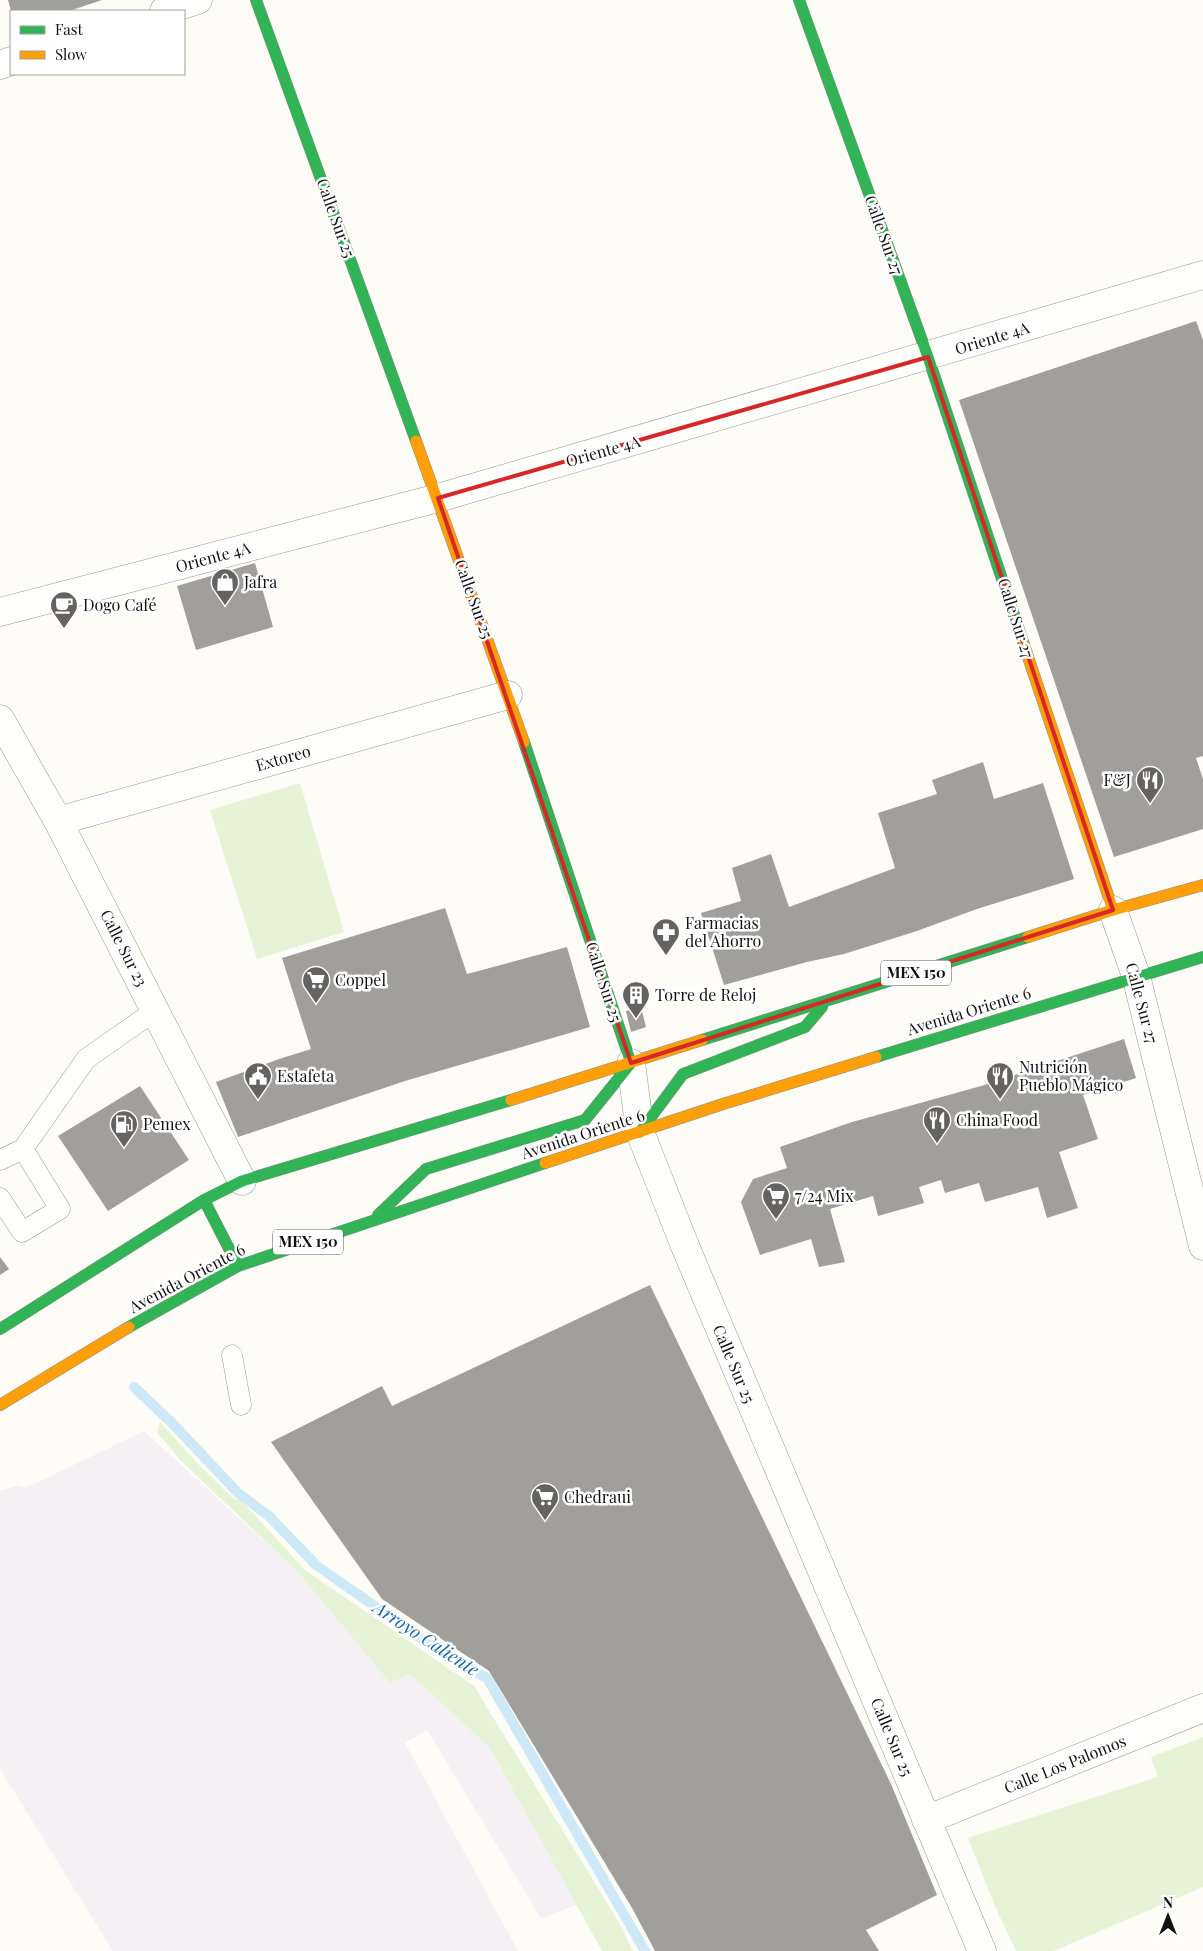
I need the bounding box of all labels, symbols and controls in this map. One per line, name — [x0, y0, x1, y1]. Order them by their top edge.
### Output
legend — [10, 10, 185, 75]
text: Fast — [55, 19, 84, 39]
text: Slow — [55, 44, 87, 64]
street label: Calle Sur 25 — [312, 175, 361, 260]
street label: Calle Sur 27 — [860, 192, 909, 278]
street label: Oriente 4A — [952, 316, 1032, 359]
street label: Oriente 4A — [563, 430, 643, 471]
street label: Oriente 4A — [173, 536, 254, 577]
street label: Calle Sur 25 — [450, 556, 499, 641]
shop icon: Jafra — [210, 567, 240, 606]
place label: Jafra — [243, 571, 277, 592]
street label: Calle Sur 27 — [994, 575, 1039, 661]
cafe icon: Dogo Café — [49, 590, 79, 629]
place label: Dogo Café — [83, 594, 157, 615]
street label: Extoreo — [253, 740, 313, 775]
restaurant icon: F&J — [1135, 765, 1165, 804]
place label: F&J — [1103, 769, 1131, 790]
street label: Calle Sur 23 — [96, 906, 153, 990]
place label: Farmacias del Ahorro — [685, 912, 762, 951]
pharmacy icon: Farmacias del Ahorro — [651, 917, 681, 956]
street label: Calle Sur 25 — [582, 939, 627, 1025]
road number: MEX 150 — [881, 960, 951, 986]
street label: Calle Sur 27 — [1122, 960, 1163, 1046]
supermarket icon: Coppel — [301, 965, 331, 1004]
place label: Coppel — [335, 969, 386, 990]
building icon: Torre de Reloj — [621, 980, 651, 1019]
street label: Avenida Oriente 6 — [903, 982, 1033, 1040]
place label: Torre de Reloj — [655, 984, 756, 1005]
place label: Nutrición Pueblo Mágico — [1019, 1056, 1124, 1095]
public building icon: Estafeta — [243, 1061, 273, 1100]
restaurant icon: Nutrición Pueblo Mágico — [985, 1061, 1015, 1100]
place label: Estafeta — [277, 1065, 334, 1086]
street label: Avenida Oriente 6 — [518, 1104, 647, 1164]
restaurant icon: China Food — [922, 1105, 952, 1144]
fuel station icon: Pemex — [109, 1109, 139, 1148]
place label: China Food — [956, 1109, 1038, 1130]
place label: Pemex — [143, 1113, 191, 1134]
supermarket icon: 7/24 Mix — [761, 1181, 791, 1220]
place label: 7/24 Mix — [795, 1185, 854, 1206]
road number: MEX 150 — [273, 1230, 343, 1254]
street label: Avenida Oriente 6 — [124, 1238, 248, 1317]
street label: Calle Sur 25 — [709, 1321, 760, 1406]
supermarket icon: Chedraui — [530, 1482, 560, 1521]
place label: Chedraui — [564, 1486, 631, 1507]
water label: Arroyo Caliente — [368, 1594, 484, 1681]
street label: Calle Sur 25 — [867, 1694, 918, 1779]
street label: Calle Los Palomos — [1001, 1729, 1129, 1798]
north arrow — [1143, 1891, 1193, 1941]
text: N — [1163, 1893, 1173, 1912]

